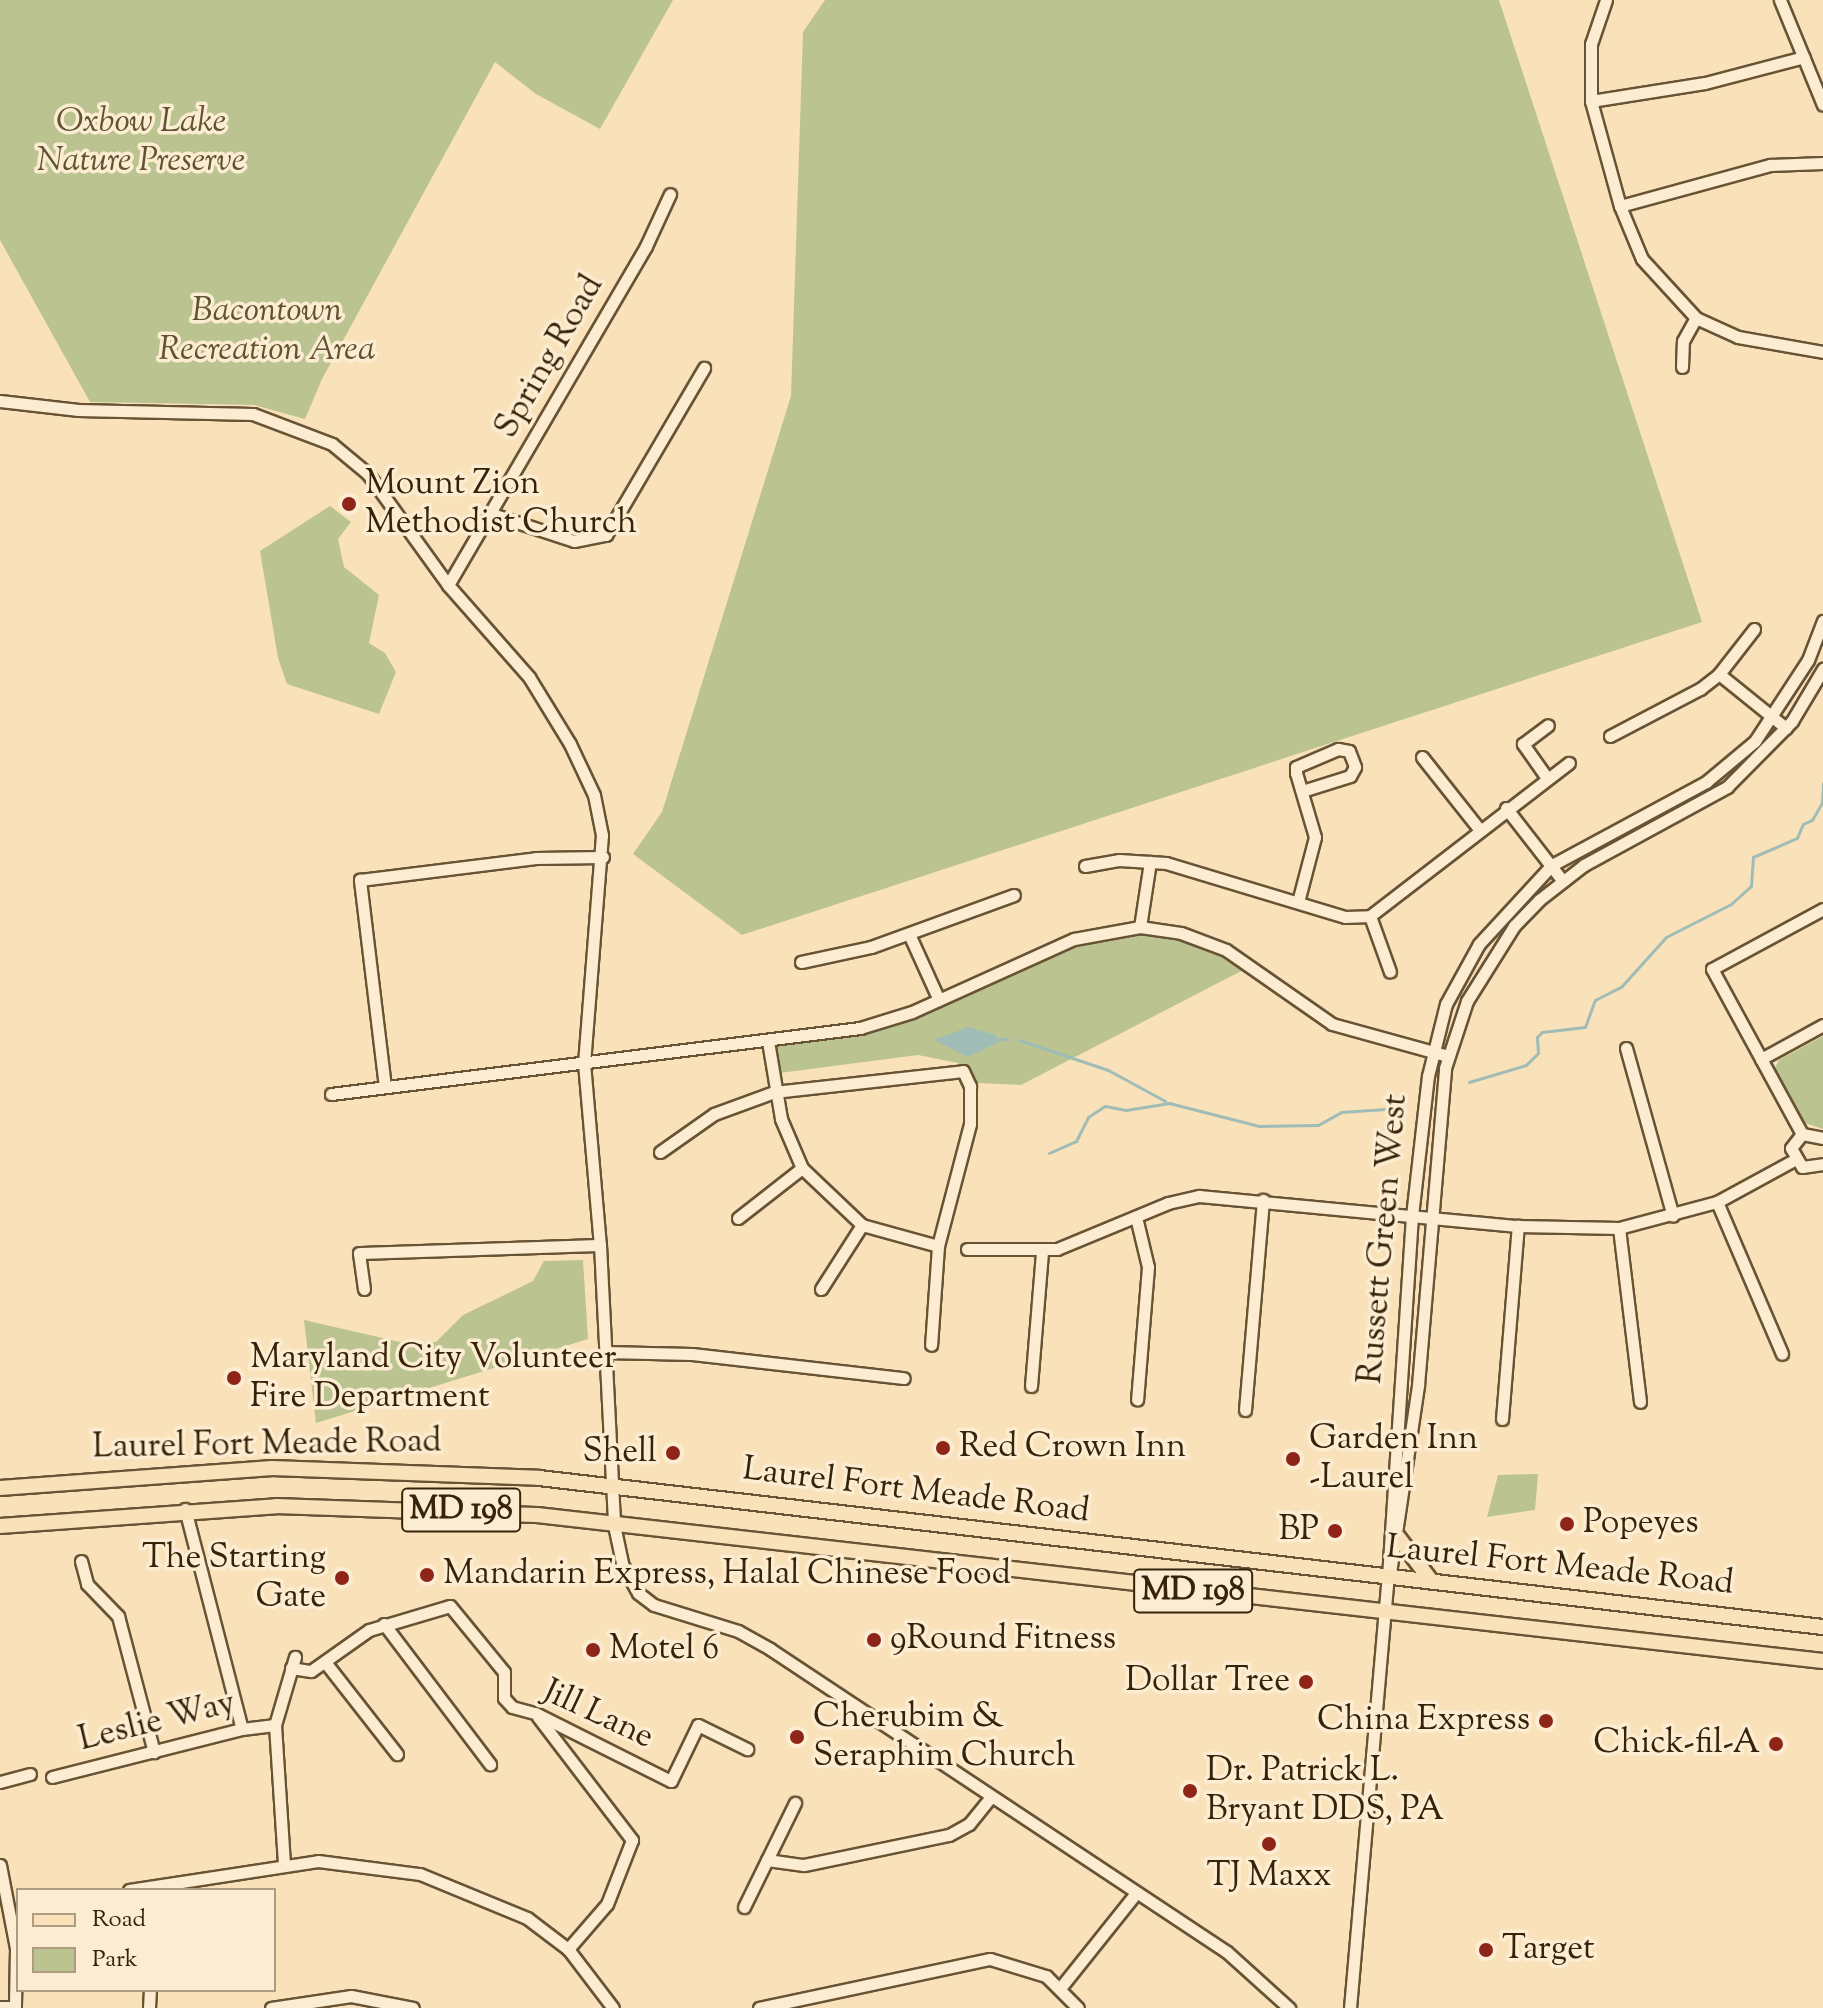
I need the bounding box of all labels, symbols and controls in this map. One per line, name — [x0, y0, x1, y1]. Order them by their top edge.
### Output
park label: Oxbow Lake Nature Preserve — [37, 102, 245, 182]
street label: Spring Road — [487, 268, 613, 446]
park label: Bacontown Recreation Area — [159, 291, 375, 370]
place label: Mount Zion Methodist Church — [365, 464, 637, 544]
marker: Mount Zion Methodist Church — [340, 495, 358, 513]
street label: Russett Green West — [1351, 1092, 1417, 1386]
place label: Maryland City Volunteer Fire Department — [250, 1338, 617, 1418]
marker: Maryland City Volunteer Fire Department — [225, 1369, 243, 1387]
place label: Garden Inn -Laurel — [1309, 1419, 1478, 1498]
street label: Laurel Fort Meade Road — [92, 1422, 442, 1468]
place label: Red Crown Inn — [959, 1428, 1186, 1468]
place label: Shell — [582, 1433, 657, 1473]
marker: Red Crown Inn — [934, 1439, 952, 1457]
marker: Shell — [664, 1444, 682, 1462]
street label: Laurel Fort Meade Road — [740, 1449, 1092, 1533]
marker: Garden Inn -Laurel — [1284, 1450, 1302, 1468]
road number: MD 198 — [401, 1482, 521, 1538]
place label: Popeyes — [1583, 1504, 1699, 1544]
place label: BP — [1278, 1511, 1319, 1551]
marker: Popeyes — [1558, 1515, 1576, 1533]
marker: BP — [1326, 1522, 1344, 1540]
street label: Laurel Fort Meade Road — [1384, 1527, 1736, 1605]
place label: The Starting Gate — [142, 1538, 326, 1618]
place label: Mandarin Express, Halal Chinese Food — [443, 1555, 1011, 1595]
road number: MD 198 — [1133, 1563, 1253, 1619]
marker: Mandarin Express, Halal Chinese Food — [418, 1566, 436, 1584]
marker: The Starting Gate — [333, 1569, 351, 1587]
place label: 9Round Fitness — [890, 1620, 1116, 1660]
place label: Motel 6 — [609, 1630, 719, 1670]
marker: 9Round Fitness — [865, 1631, 883, 1649]
marker: Motel 6 — [584, 1641, 602, 1659]
place label: Dollar Tree — [1125, 1662, 1290, 1702]
street label: Jill Lane — [536, 1672, 660, 1758]
marker: Dollar Tree — [1297, 1673, 1315, 1691]
street label: Leslie Way — [75, 1683, 239, 1761]
place label: Cherubim & Seraphim Church — [813, 1697, 1075, 1776]
place label: China Express — [1317, 1701, 1530, 1741]
marker: China Express — [1537, 1712, 1555, 1730]
place label: Chick-fil-A — [1593, 1724, 1760, 1764]
marker: Cherubim & Seraphim Church — [788, 1728, 806, 1746]
marker: Chick-fil-A — [1767, 1735, 1785, 1753]
place label: Dr. Patrick L. Bryant DDS, PA — [1206, 1751, 1444, 1830]
marker: Dr. Patrick L. Bryant DDS, PA — [1181, 1782, 1199, 1800]
marker: TJ Maxx — [1260, 1835, 1278, 1853]
place label: TJ Maxx — [1206, 1857, 1332, 1897]
legend — [16, 1888, 276, 1992]
text: Road — [92, 1903, 146, 1937]
place label: Target — [1502, 1930, 1595, 1970]
marker: Target — [1477, 1941, 1495, 1959]
text: Park — [92, 1943, 138, 1977]

